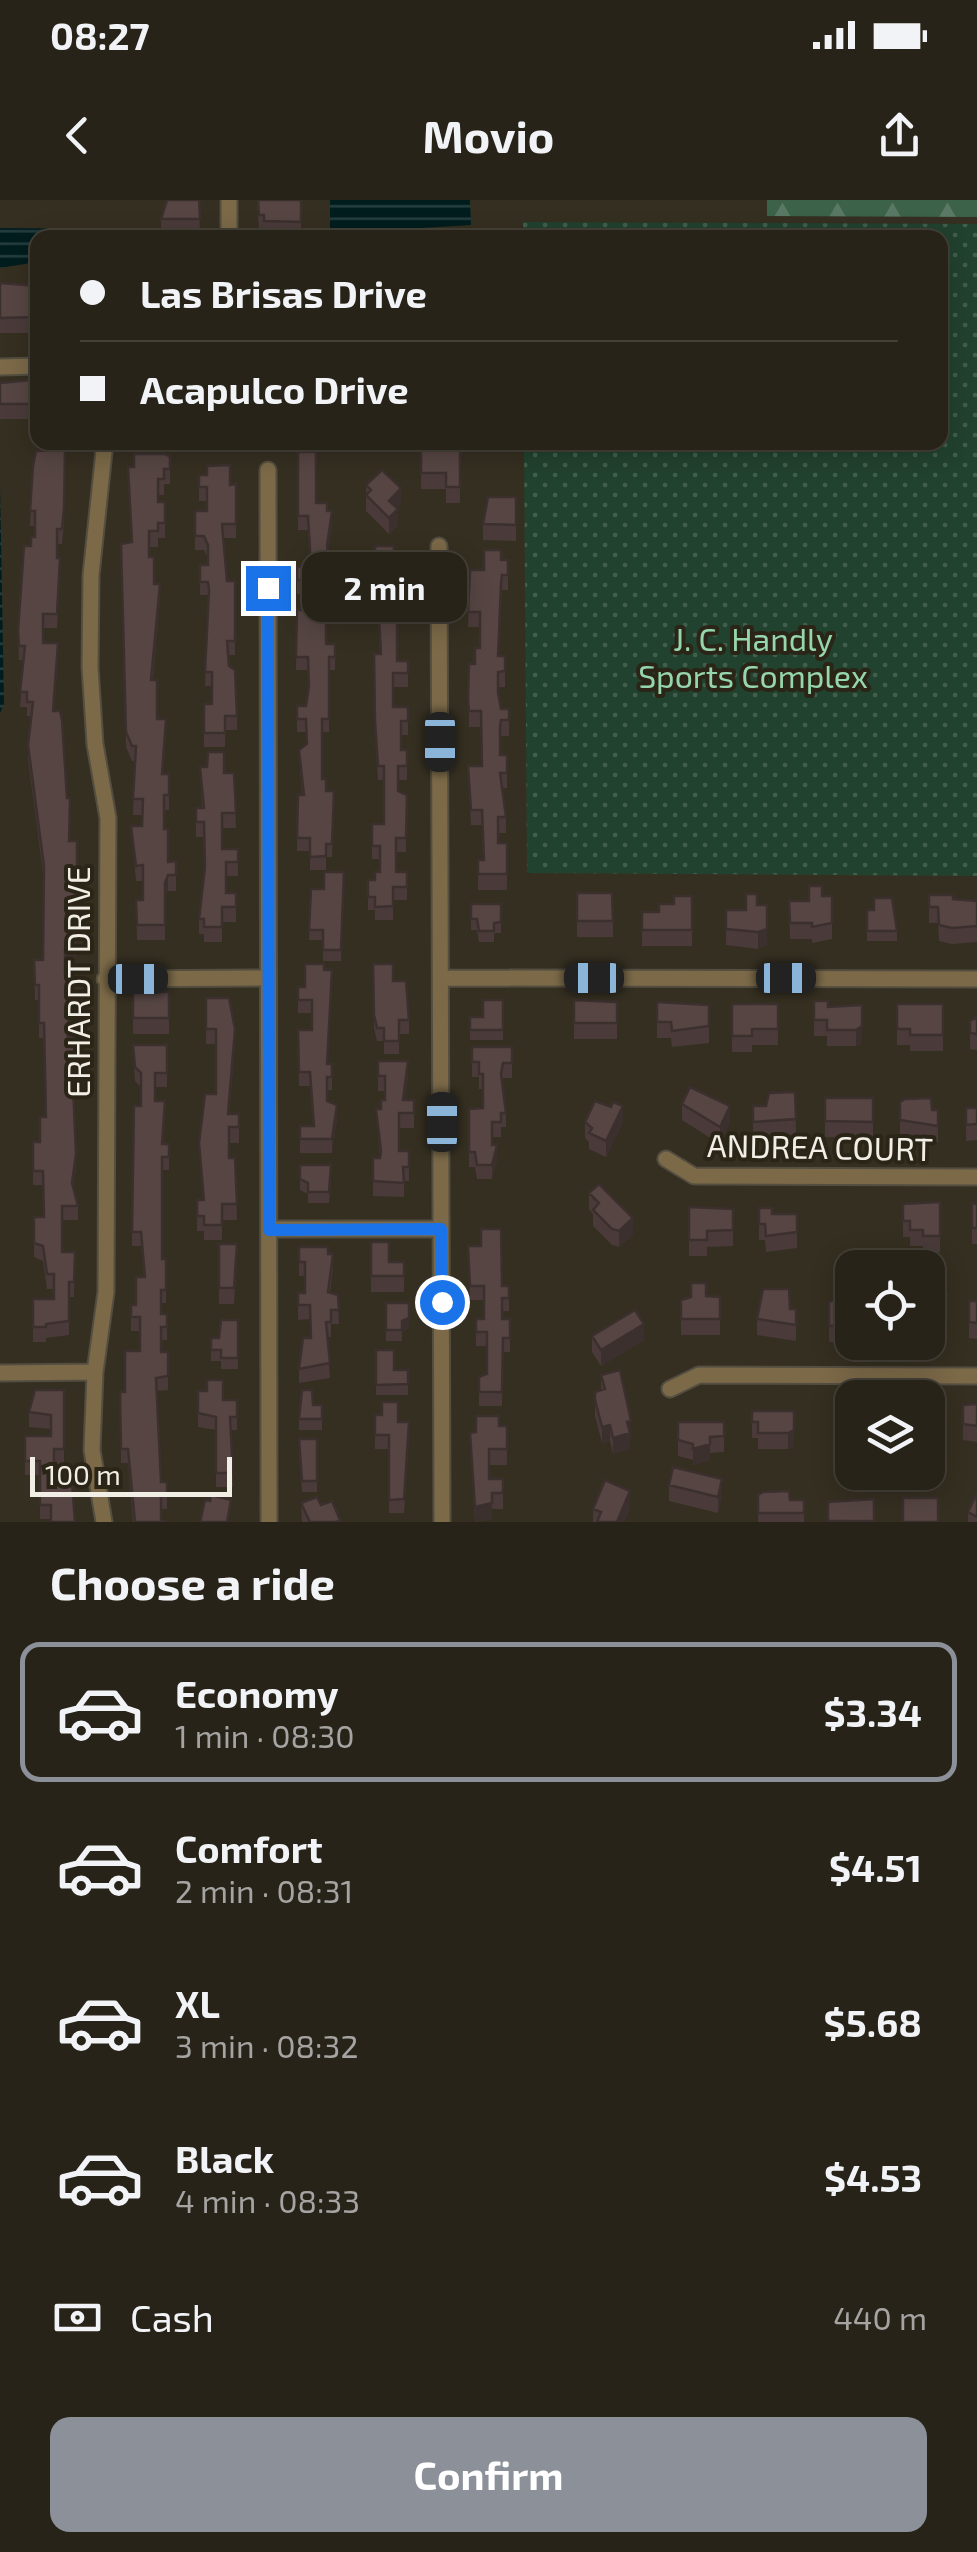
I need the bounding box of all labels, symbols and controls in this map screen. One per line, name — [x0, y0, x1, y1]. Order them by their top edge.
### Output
text: 08:27 — [50, 12, 150, 58]
icon: back — [50, 108, 105, 163]
text: Movio — [423, 108, 554, 162]
icon: share — [872, 108, 927, 163]
text: Las Brisas Drive — [140, 270, 427, 316]
text: Acapulco Drive — [140, 366, 409, 412]
callout: 2 min — [303, 553, 468, 623]
route end — [246, 566, 291, 611]
text: 2 min — [344, 568, 425, 606]
park label: J. C. Handly Sports Complex — [638, 619, 868, 694]
car — [425, 712, 455, 772]
street label: ERHARDT DRIVE — [58, 866, 96, 1098]
car — [564, 963, 624, 993]
car — [756, 963, 816, 993]
car — [108, 964, 168, 994]
car — [427, 1092, 457, 1152]
street label: ANDREA COURT — [707, 1125, 933, 1167]
map controls — [835, 1250, 945, 1490]
button: locate — [835, 1250, 945, 1360]
route start — [420, 1280, 465, 1325]
button: layers — [835, 1380, 945, 1490]
scale bar — [30, 1452, 232, 1496]
text: 100 m — [45, 1457, 121, 1491]
text: Choose a ride — [50, 1555, 335, 1609]
icon: car — [55, 1667, 145, 1757]
text: Economy — [175, 1670, 339, 1716]
text: $3.34 — [823, 1689, 922, 1735]
text: 1 min · 08:30 — [175, 1716, 355, 1754]
icon: car — [55, 1822, 145, 1912]
text: Comfort — [175, 1825, 323, 1871]
text: $4.51 — [829, 1844, 922, 1890]
text: 2 min · 08:31 — [175, 1871, 353, 1909]
icon: car — [55, 1977, 145, 2067]
text: XL — [175, 1980, 220, 2026]
text: $5.68 — [824, 1999, 922, 2045]
text: 3 min · 08:32 — [175, 2026, 358, 2064]
icon: car — [55, 2132, 145, 2222]
text: Black — [175, 2135, 274, 2181]
text: $4.53 — [824, 2154, 922, 2200]
text: 4 min · 08:33 — [175, 2181, 360, 2219]
icon: cash — [50, 2290, 105, 2345]
text: Cash — [130, 2294, 214, 2340]
text: 440 m — [833, 2298, 927, 2336]
button: Confirm — [50, 2417, 927, 2532]

